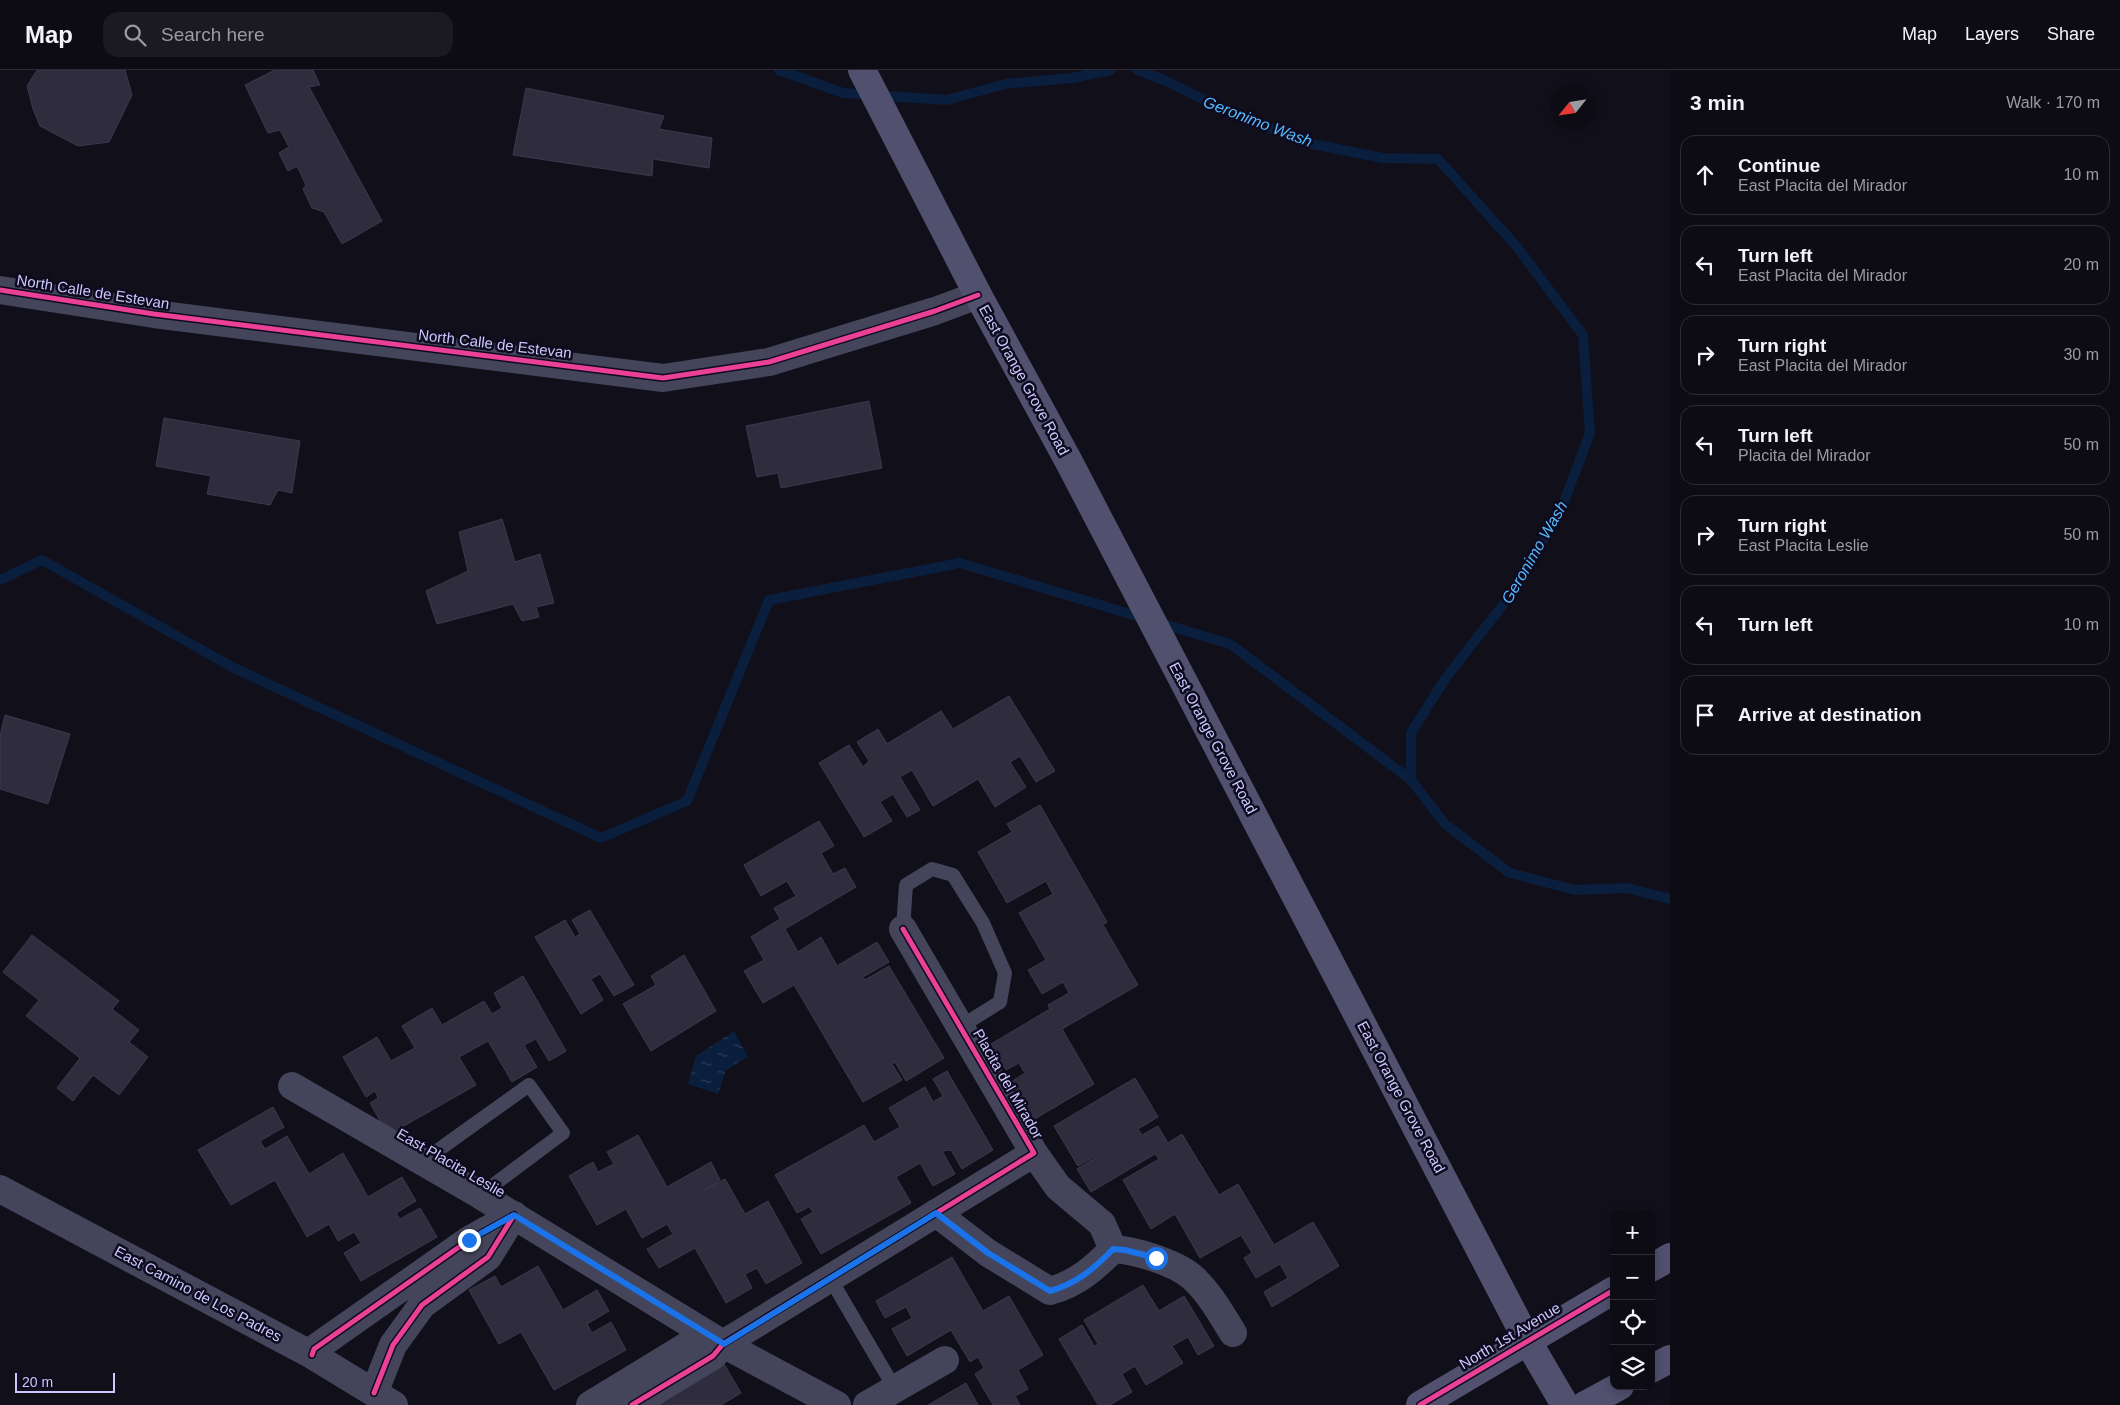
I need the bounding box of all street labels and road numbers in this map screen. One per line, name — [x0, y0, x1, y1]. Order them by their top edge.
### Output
street label: North Calle de Estevan — [16, 271, 171, 312]
street label: East Orange Grove Road — [976, 302, 1073, 458]
street label: North Calle de Estevan — [417, 326, 573, 361]
street label: East Orange Grove Road — [1166, 659, 1261, 816]
street label: East Orange Grove Road — [1354, 1018, 1449, 1175]
street label: Placita del Mirador — [970, 1026, 1047, 1142]
street label: East Placita Leslie — [394, 1125, 509, 1201]
street label: East Camino de Los Padres — [112, 1242, 285, 1345]
street label: North 1st Avenue — [1456, 1299, 1563, 1372]

